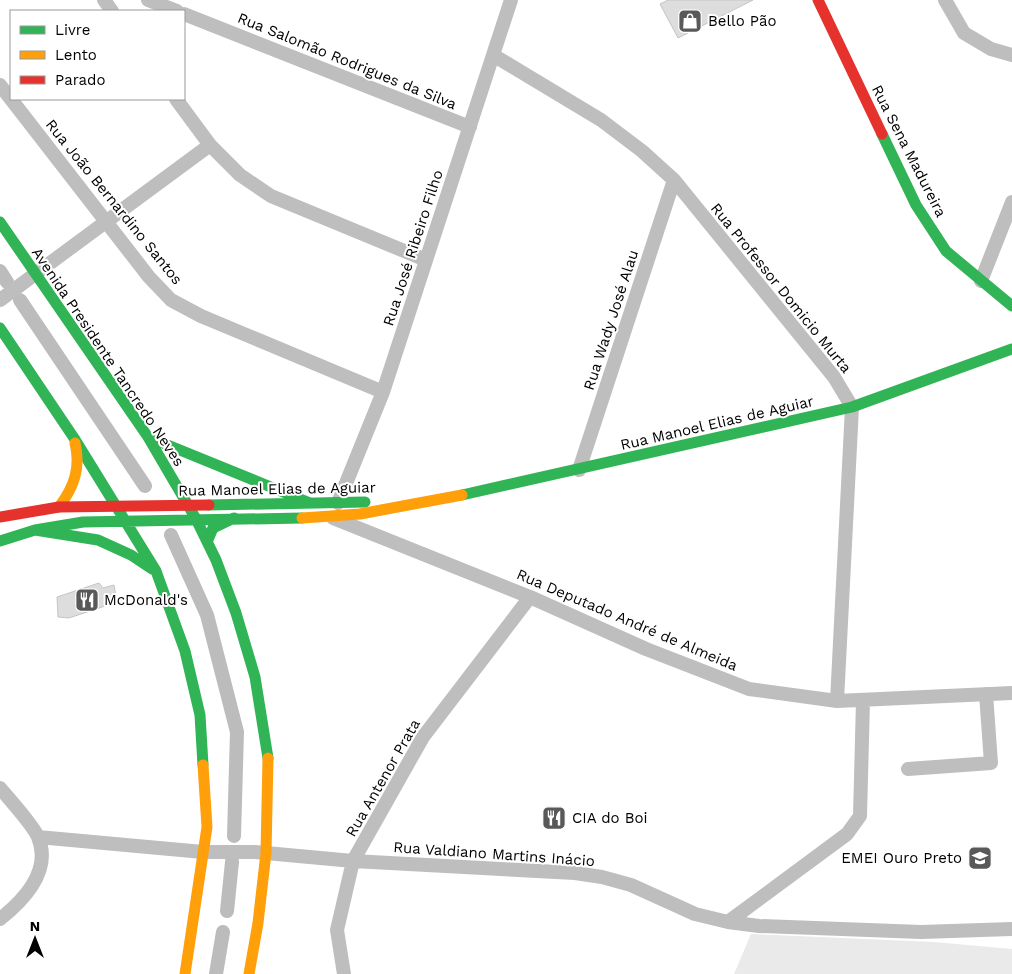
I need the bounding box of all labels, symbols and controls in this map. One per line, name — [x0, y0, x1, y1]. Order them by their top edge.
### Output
shop icon: Bello Pão — [677, 8, 703, 34]
street label: Rua Salomão Rodrigues da Silva — [235, 9, 460, 113]
legend — [10, 10, 185, 100]
place label: Bello Pão — [708, 12, 776, 30]
text: Livre — [55, 21, 90, 39]
text: Lento — [55, 46, 97, 64]
text: Parado — [55, 71, 105, 89]
street label: Rua Sena Madureira — [868, 82, 950, 221]
street label: Rua João Bernardino Santos — [42, 116, 186, 288]
street label: Rua José Ribeiro Filho — [379, 168, 447, 328]
street label: Rua Professor Domicio Murta — [707, 199, 855, 377]
street label: Avenida Presidente Tancredo Neves — [28, 244, 188, 470]
street label: Rua Wady José Alau — [580, 248, 642, 392]
street label: Rua Manoel Elias de Aguiar — [619, 392, 815, 454]
street label: Rua Manoel Elias de Aguiar — [178, 478, 376, 500]
street label: Rua Deputado André de Almeida — [514, 565, 741, 675]
restaurant icon: McDonald's — [74, 587, 100, 613]
place label: McDonald's — [104, 591, 188, 609]
street label: Rua Antenor Prata — [342, 715, 424, 840]
restaurant icon: CIA do Boi — [541, 805, 567, 831]
place label: CIA do Boi — [572, 809, 647, 827]
street label: Rua Valdiano Martins Inácio — [393, 838, 595, 870]
school or university icon: EMEI Ouro Preto — [967, 845, 993, 871]
place label: EMEI Ouro Preto — [841, 849, 962, 867]
north arrow — [10, 914, 60, 964]
text: N — [30, 918, 40, 934]

